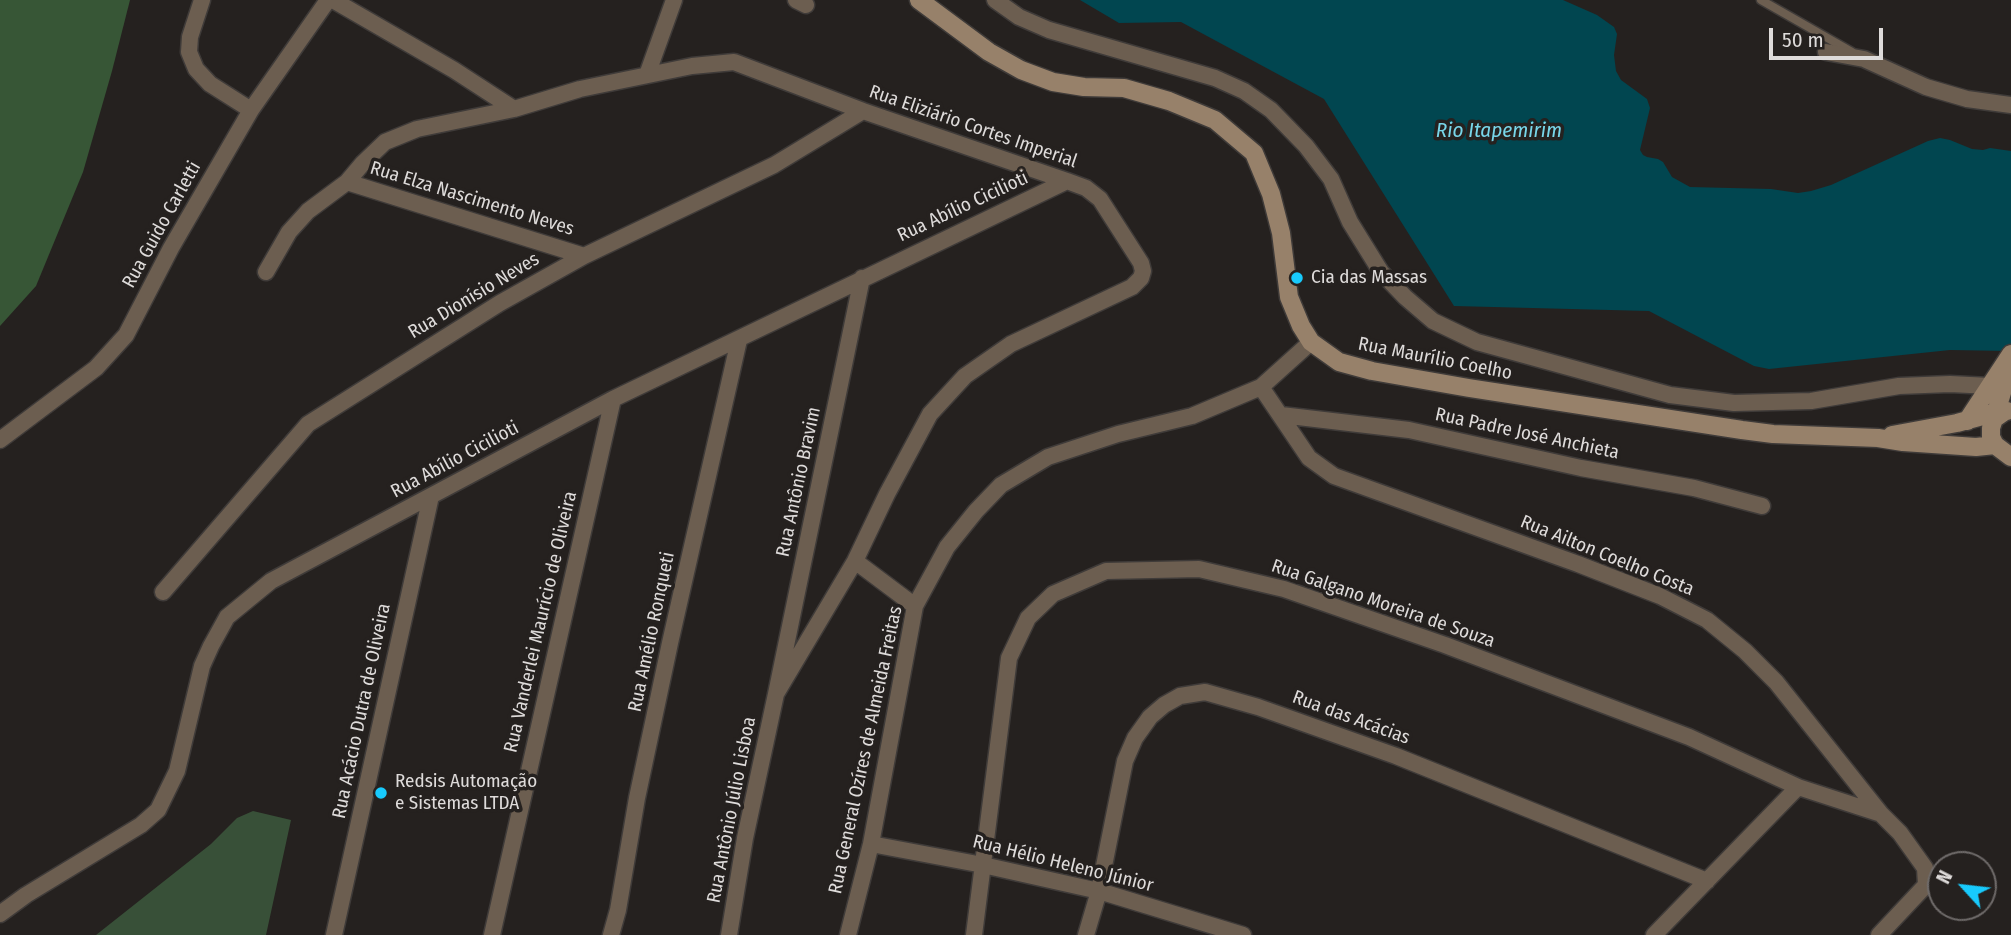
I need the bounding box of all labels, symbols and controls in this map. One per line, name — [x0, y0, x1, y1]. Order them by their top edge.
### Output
scale bar — [1773, 14, 1887, 58]
text: 50 m — [1782, 27, 1824, 53]
street label: Rua Eliziário Cortes Imperial — [866, 81, 1080, 173]
water label: Rio Itapemirim — [1436, 118, 1562, 144]
street label: Rua Elza Nascimento Neves — [367, 157, 577, 241]
street label: Rua Guido Carletti — [118, 158, 206, 292]
street label: Rua Abílio Cicilioti — [894, 167, 1032, 247]
street label: Rua Dionísio Neves — [404, 248, 544, 344]
place label: Cia das Massas — [1311, 267, 1427, 289]
marker: Cia das Massas — [1289, 270, 1305, 286]
street label: Rua Maurílio Coelho — [1356, 333, 1514, 385]
street label: Rua Padre José Anchieta — [1433, 403, 1621, 465]
street label: Rua Antônio Bravim — [772, 405, 826, 559]
street label: Rua Abílio Cicilioti — [387, 417, 523, 503]
street label: Rua Vanderlei Maurício de Oliveira — [500, 489, 582, 755]
street label: Rua Ailton Coelho Costa — [1517, 511, 1697, 601]
street label: Rua Amélio Ronqueti — [624, 550, 680, 714]
street label: Rua Galgano Moreira de Souza — [1268, 555, 1498, 653]
street label: Rua Acácio Dutra de Oliveira — [328, 601, 396, 821]
street label: Rua General Ozíres de Almeida Freitas — [824, 604, 908, 896]
street label: Rua das Acácias — [1289, 686, 1413, 750]
street label: Rua Antônio Júlio Lisboa — [703, 715, 761, 905]
place label: Redsis Automação e Sistemas LTDA — [395, 771, 537, 815]
marker: Redsis Automação e Sistemas LTDA — [373, 785, 389, 801]
street label: Rua Hélio Heleno Júnior — [970, 831, 1156, 897]
north arrow — [1927, 851, 1997, 921]
text: N — [1932, 867, 1957, 887]

